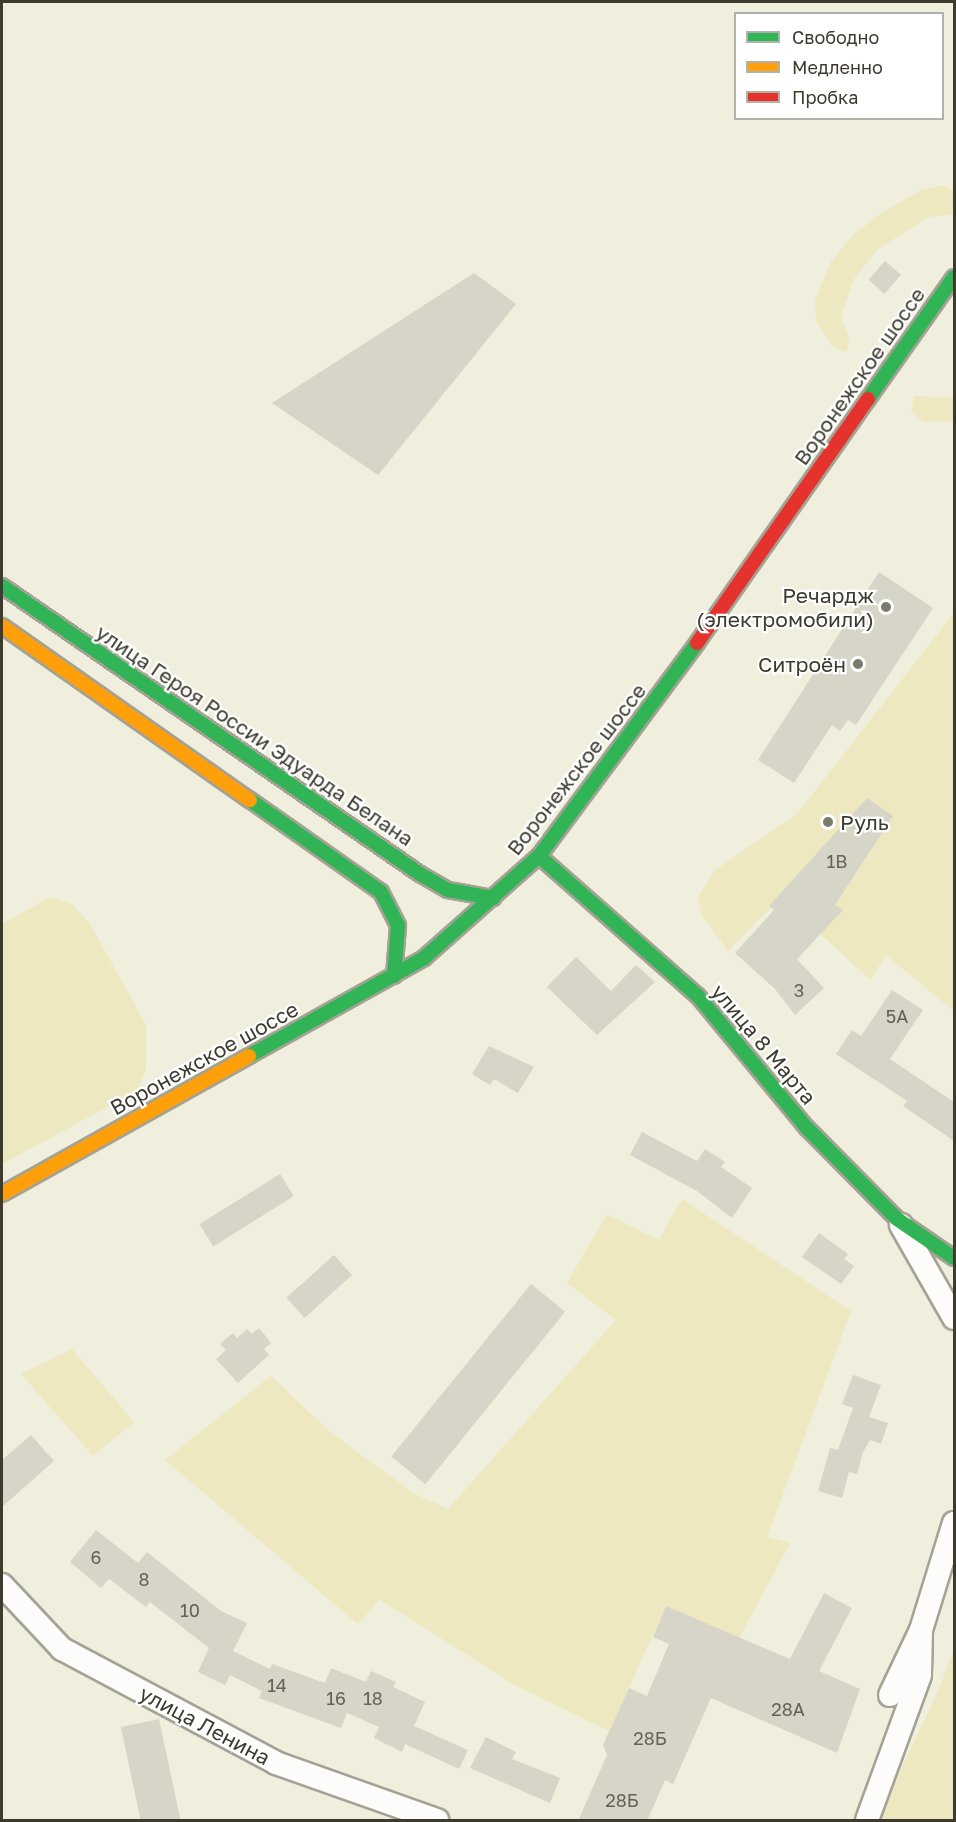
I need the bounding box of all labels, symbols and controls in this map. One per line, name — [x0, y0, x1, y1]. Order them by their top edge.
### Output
legend — [734, 12, 944, 120]
text: Свободно — [792, 26, 879, 48]
text: Медленно — [792, 56, 883, 78]
text: Пробка — [792, 86, 858, 108]
street label: Воронежское шоссе — [788, 282, 930, 470]
place label: Речардж (электромобили) — [696, 582, 874, 632]
marker: Речардж (электромобили) — [879, 600, 893, 614]
street label: улица Героя России Эдуарда Белана — [91, 619, 419, 851]
place label: Ситроён — [758, 651, 846, 677]
marker: Ситроён — [851, 657, 865, 671]
street label: Воронежское шоссе — [501, 678, 651, 860]
place label: Руль — [840, 809, 889, 835]
marker: Руль — [821, 815, 835, 829]
house number: 1В — [827, 850, 847, 872]
street label: улица 8 Марта — [706, 979, 822, 1109]
house number: 3 — [794, 979, 804, 1001]
street label: Воронежское шоссе — [106, 996, 302, 1120]
house number: 5А — [886, 1005, 908, 1027]
house number: 6 — [91, 1546, 101, 1568]
house number: 8 — [139, 1568, 149, 1590]
house number: 10 — [180, 1599, 200, 1621]
house number: 14 — [267, 1674, 287, 1696]
street label: улица Ленина — [135, 1680, 275, 1770]
house number: 16 — [326, 1687, 346, 1709]
house number: 18 — [363, 1687, 383, 1709]
house number: 28А — [771, 1698, 805, 1720]
house number: 28Б — [633, 1727, 667, 1749]
house number: 28Б — [605, 1789, 639, 1811]

